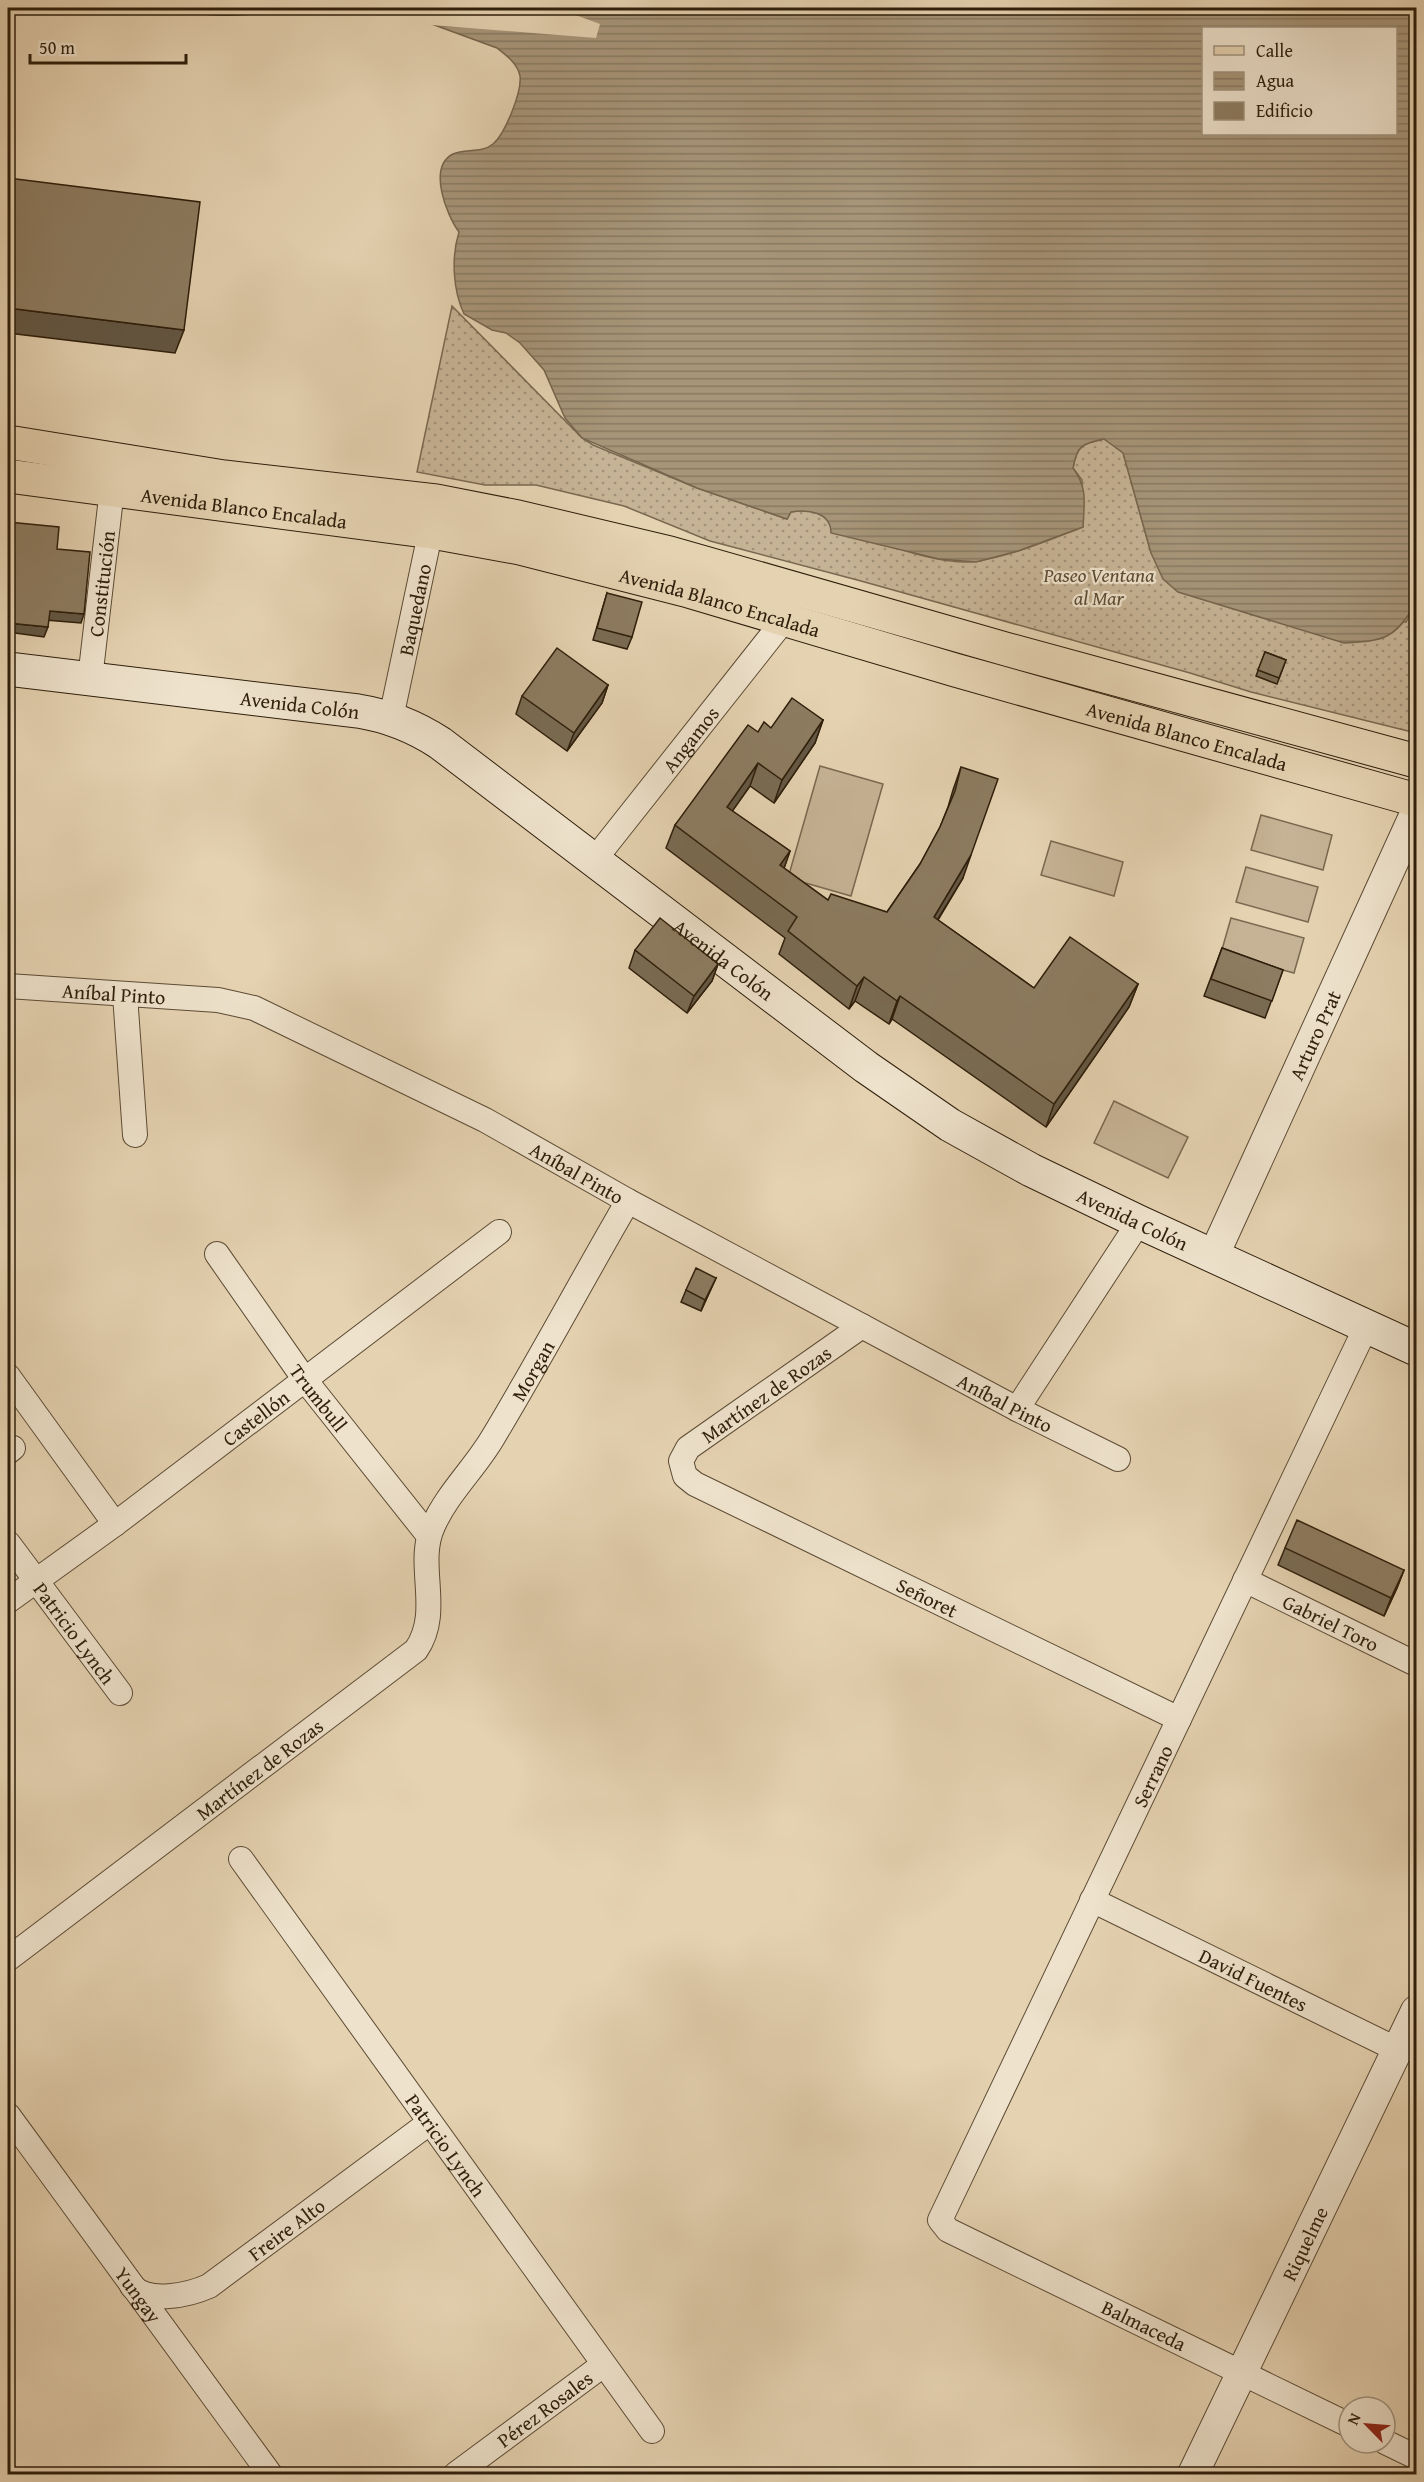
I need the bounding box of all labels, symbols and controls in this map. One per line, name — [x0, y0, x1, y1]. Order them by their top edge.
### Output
scale bar — [30, 27, 186, 65]
legend — [1202, 27, 1397, 135]
text: 50 m — [39, 34, 75, 61]
text: Calle — [1256, 37, 1293, 64]
text: Agua — [1256, 67, 1295, 94]
text: Edificio — [1256, 97, 1313, 124]
street label: Avenida Blanco Encalada — [139, 479, 349, 535]
street label: Constitución — [80, 529, 122, 638]
street label: Avenida Blanco Encalada — [616, 559, 824, 644]
park label: Paseo Ventana al Mar — [1043, 560, 1155, 612]
street label: Baquedano — [390, 561, 438, 658]
street label: Avenida Colón — [239, 683, 361, 726]
street label: Avenida Blanco Encalada — [1083, 693, 1291, 778]
street label: Angamos — [655, 700, 725, 778]
street label: Avenida Colón — [668, 911, 780, 1007]
street label: Aníbal Pinto — [61, 975, 166, 1011]
street label: Arturo Prat — [1281, 985, 1347, 1085]
street label: Aníbal Pinto — [525, 1134, 629, 1210]
street label: Avenida Colón — [1073, 1180, 1193, 1257]
street label: Morgan — [503, 1335, 561, 1406]
street label: Martínez de Rozas — [695, 1338, 837, 1450]
street label: Trumbull — [283, 1358, 355, 1438]
street label: Aníbal Pinto — [952, 1365, 1058, 1439]
street label: Castellón — [216, 1382, 295, 1452]
street label: Señoret — [892, 1570, 963, 1624]
street label: Patricio Lynch — [27, 1576, 123, 1690]
street label: Gabriel Toro — [1278, 1586, 1384, 1658]
street label: Martínez de Rozas — [189, 1711, 329, 1827]
street label: Serrano — [1125, 1739, 1179, 1812]
street label: David Fuentes — [1194, 1940, 1313, 2018]
street label: Patricio Lynch — [399, 2087, 493, 2202]
street label: Freire Alto — [241, 2191, 331, 2267]
street label: Riquelme — [1274, 2201, 1334, 2285]
street label: Yungay — [108, 2260, 169, 2329]
street label: Balmaceda — [1097, 2292, 1192, 2358]
street label: Pérez Rosales — [490, 2363, 598, 2454]
north arrow — [1337, 2395, 1397, 2455]
text: N — [1340, 2408, 1367, 2429]

